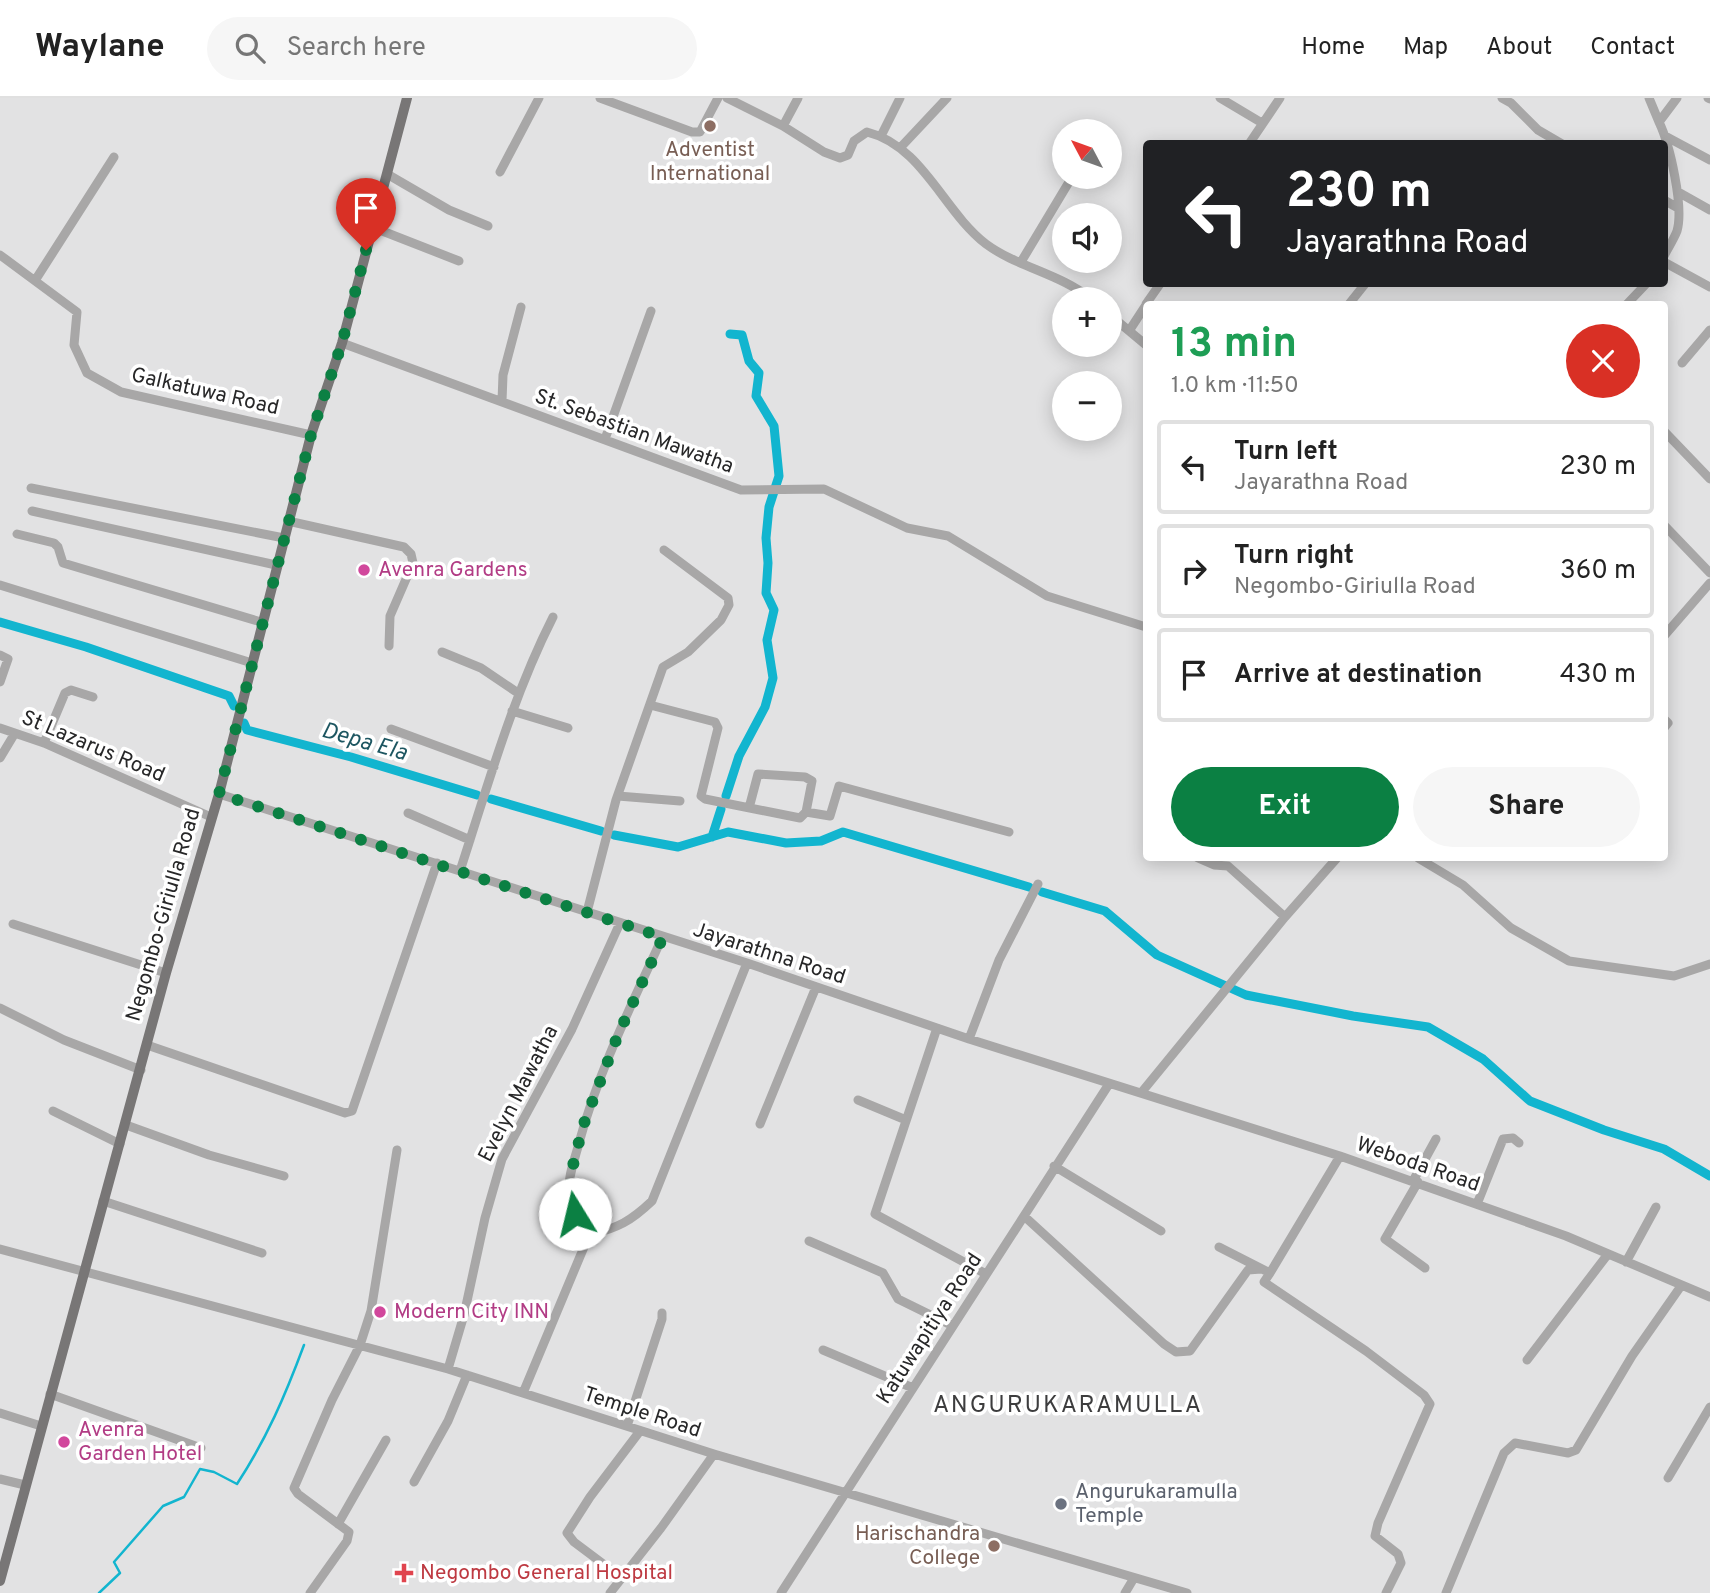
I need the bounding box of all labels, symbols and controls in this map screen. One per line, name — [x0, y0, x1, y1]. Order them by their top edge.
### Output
search box — [207, 17, 697, 80]
text: Waylane — [35, 27, 165, 69]
icon: search — [231, 29, 269, 67]
text: Search here — [287, 32, 426, 65]
text: Home — [1301, 33, 1365, 63]
text: Map — [1403, 33, 1448, 63]
text: About — [1486, 33, 1552, 63]
text: Contact — [1590, 33, 1675, 63]
marker: Adventist International — [702, 118, 718, 134]
north arrow — [1052, 119, 1122, 189]
map controls — [1052, 119, 1122, 441]
place label: Adventist International — [650, 137, 770, 188]
text: 230 m — [1286, 163, 1432, 225]
icon: left — [1171, 168, 1262, 259]
pin — [336, 178, 396, 250]
icon: arrive — [347, 189, 385, 227]
button: sound — [1052, 203, 1122, 273]
text: Jayarathna Road — [1286, 224, 1528, 264]
button: + — [1052, 287, 1122, 357]
text: 13 min — [1171, 319, 1297, 372]
button: close — [1566, 324, 1640, 398]
street label: Galkatuwa Road — [128, 362, 282, 422]
button: − — [1052, 371, 1122, 441]
text: 1.0 km · 11:50 — [1171, 372, 1299, 401]
street label: St. Sebastian Mawatha — [531, 383, 737, 481]
text: Turn left — [1234, 436, 1338, 469]
icon: left — [1175, 448, 1213, 486]
text: 230 m — [1560, 451, 1636, 484]
text: Jayarathna Road — [1234, 469, 1408, 498]
text: Turn right — [1234, 540, 1354, 573]
icon: right — [1175, 552, 1213, 590]
text: 360 m — [1560, 555, 1636, 588]
place label: Avenra Gardens — [378, 557, 528, 584]
marker: Avenra Gardens — [356, 562, 372, 578]
text: Negombo-Giriulla Road — [1234, 573, 1476, 602]
icon: arrive — [1175, 656, 1213, 694]
text: Arrive at destination — [1234, 659, 1482, 692]
text: 430 m — [1560, 659, 1636, 692]
street label: St Lazarus Road — [17, 705, 169, 789]
water label: Depa Ela — [318, 717, 410, 769]
button: Exit — [1171, 767, 1399, 847]
button: Share — [1413, 767, 1640, 847]
street label: Negombo-Giriulla Road — [121, 805, 207, 1025]
street label: Jayarathna Road — [689, 917, 849, 991]
street label: Evelyn Mawatha — [473, 1021, 565, 1167]
street label: Weboda Road — [1353, 1131, 1483, 1199]
position arrow — [538, 1177, 612, 1251]
street label: Katuwapitiya Road — [871, 1248, 989, 1410]
place label: Modern City INN — [394, 1299, 549, 1326]
marker: Modern City INN — [372, 1304, 388, 1320]
street label: Temple Road — [580, 1381, 704, 1445]
district label: ANGURUKARAMULLA — [933, 1391, 1203, 1421]
place label: Avenra Garden Hotel — [78, 1417, 202, 1468]
marker: Avenra Garden Hotel — [56, 1434, 72, 1450]
place label: Angurukaramulla Temple — [1075, 1479, 1238, 1530]
marker: Angurukaramulla Temple — [1053, 1496, 1069, 1512]
place label: Harischandra College — [855, 1521, 980, 1572]
marker: Harischandra College — [986, 1538, 1002, 1554]
place label: Negombo General Hospital — [420, 1560, 673, 1587]
marker: Negombo General Hospital — [394, 1563, 414, 1583]

